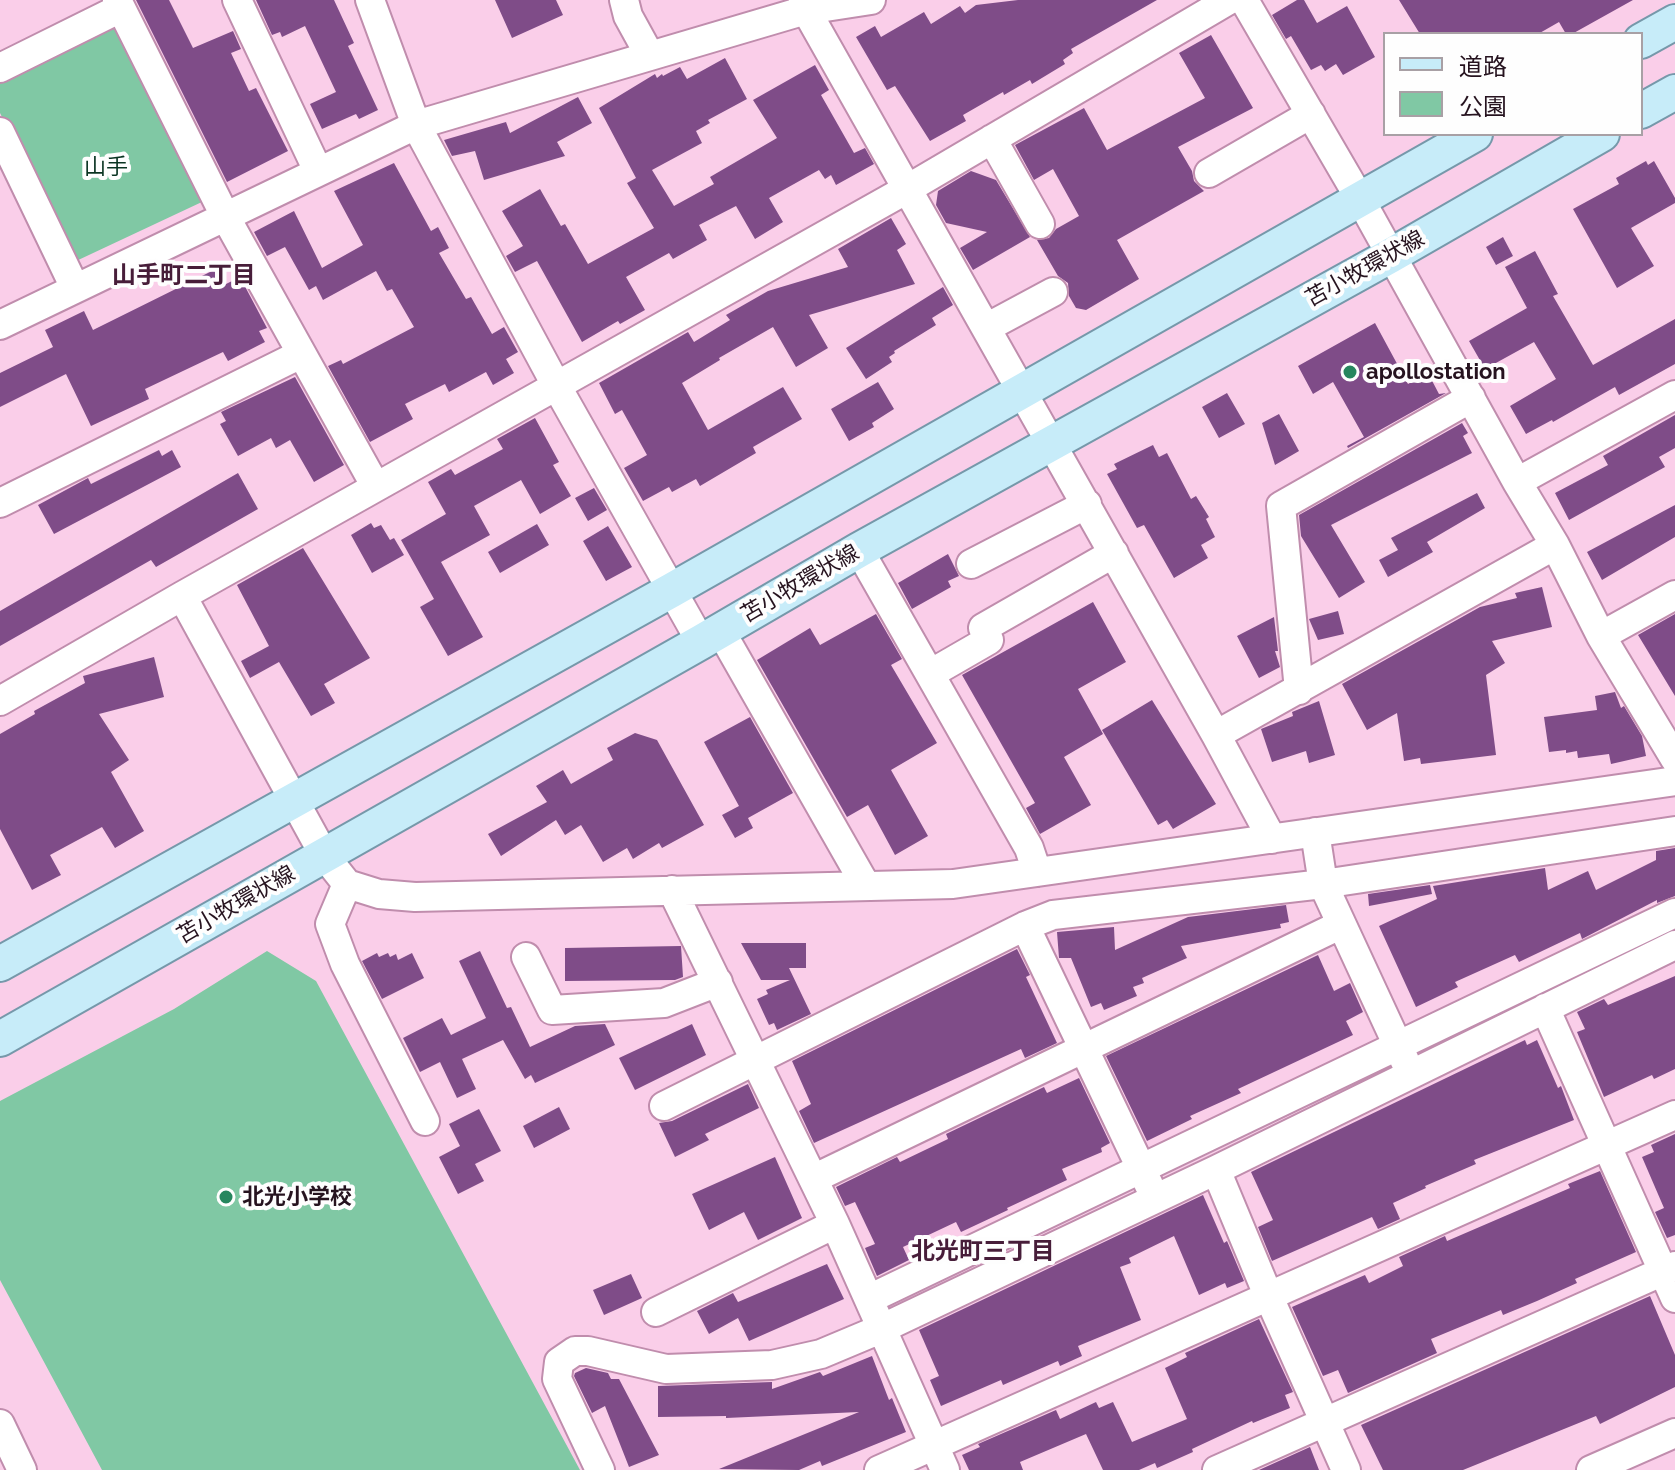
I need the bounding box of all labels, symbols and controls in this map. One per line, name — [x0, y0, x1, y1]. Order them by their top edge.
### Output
legend — [1383, 32, 1643, 136]
text: 道路 — [1459, 52, 1507, 81]
text: 公園 — [1459, 92, 1507, 121]
park label: 山手 — [84, 154, 128, 180]
street label: 苫小牧環状線 — [1301, 225, 1429, 313]
district label: 山手町二丁目 — [112, 262, 256, 290]
place label: apollostation — [1366, 359, 1506, 385]
marker: apollostation — [1341, 363, 1359, 381]
street label: 苫小牧環状線 — [736, 540, 864, 628]
street label: 苫小牧環状線 — [172, 861, 300, 949]
place label: 北光小学校 — [242, 1184, 352, 1210]
marker: 北光小学校 — [217, 1188, 235, 1206]
district label: 北光町三丁目 — [911, 1238, 1055, 1266]

